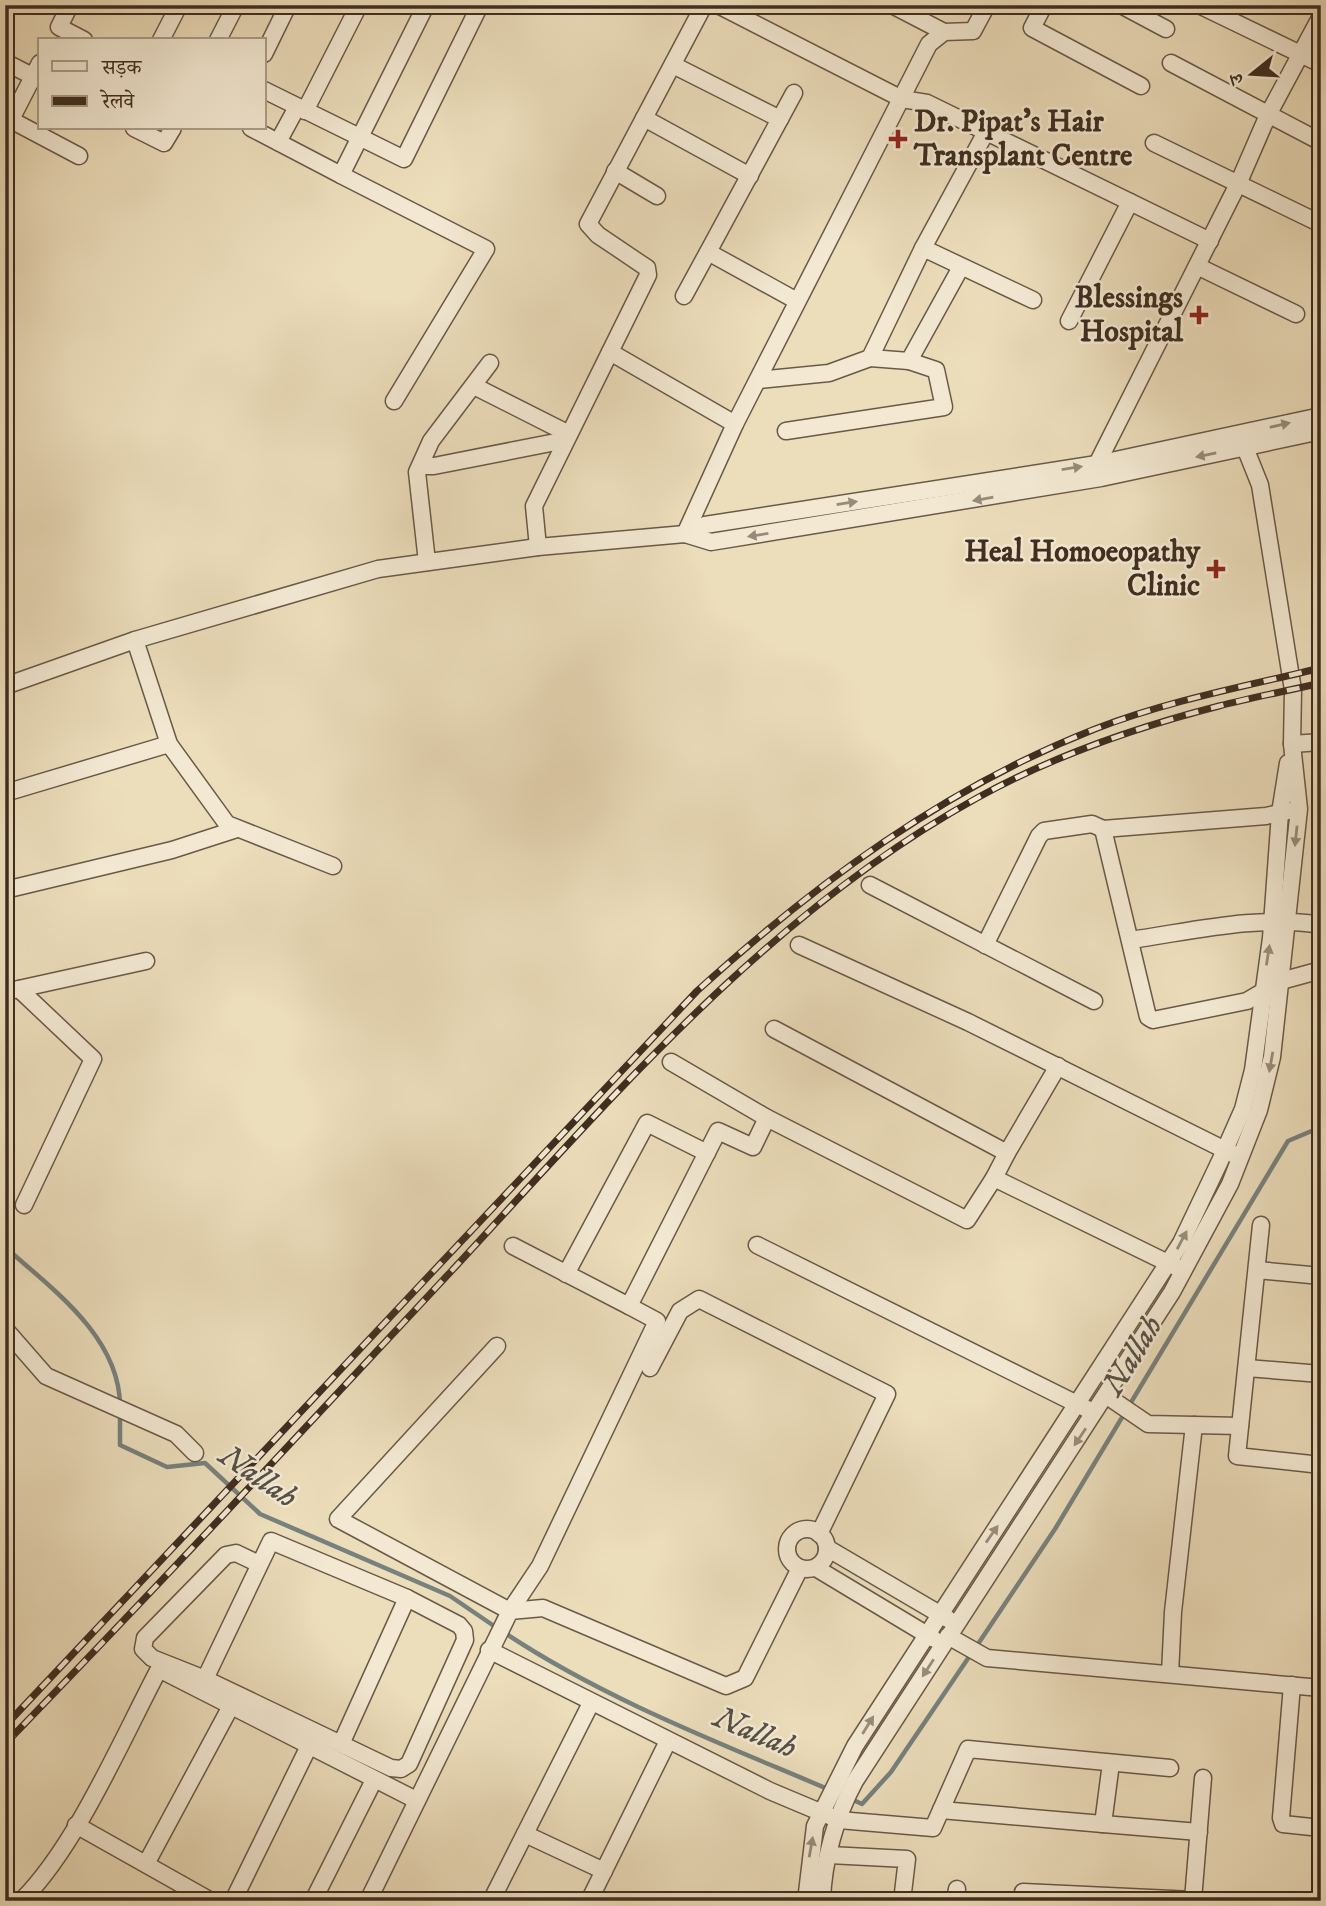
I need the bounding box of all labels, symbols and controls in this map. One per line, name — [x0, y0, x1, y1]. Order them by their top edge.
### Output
legend — [38, 38, 266, 130]
north arrow — [1218, 38, 1288, 108]
text: सड़क — [101, 55, 142, 81]
text: उ — [1224, 69, 1250, 89]
text: रेलवे — [99, 89, 136, 115]
place label: Dr. Pipat's Hair Transplant Centre — [913, 104, 1133, 175]
marker: Dr. Pipat's Hair Transplant Centre — [888, 129, 908, 149]
place label: Blessings Hospital — [1075, 280, 1184, 351]
marker: Blessings Hospital — [1189, 305, 1209, 325]
one-way arrow — [1269, 420, 1291, 431]
one-way arrow — [1195, 450, 1217, 461]
one-way arrow — [1061, 462, 1083, 473]
one-way arrow — [972, 494, 994, 505]
one-way arrow — [836, 497, 858, 508]
one-way arrow — [747, 530, 769, 541]
place label: Heal Homoeopathy Clinic — [964, 534, 1201, 605]
marker: Heal Homoeopathy Clinic — [1206, 559, 1226, 579]
one-way arrow — [1291, 825, 1302, 847]
one-way arrow — [1263, 943, 1274, 965]
one-way arrow — [1265, 1051, 1276, 1073]
one-way arrow — [1176, 1230, 1188, 1250]
water label: Nallah — [1093, 1309, 1172, 1405]
one-way arrow — [1073, 1427, 1086, 1447]
water label: Nallah — [209, 1435, 305, 1518]
one-way arrow — [985, 1525, 999, 1543]
one-way arrow — [921, 1658, 934, 1678]
water label: Nallah — [706, 1697, 803, 1768]
one-way arrow — [862, 1715, 875, 1734]
one-way arrow — [806, 1836, 817, 1858]

